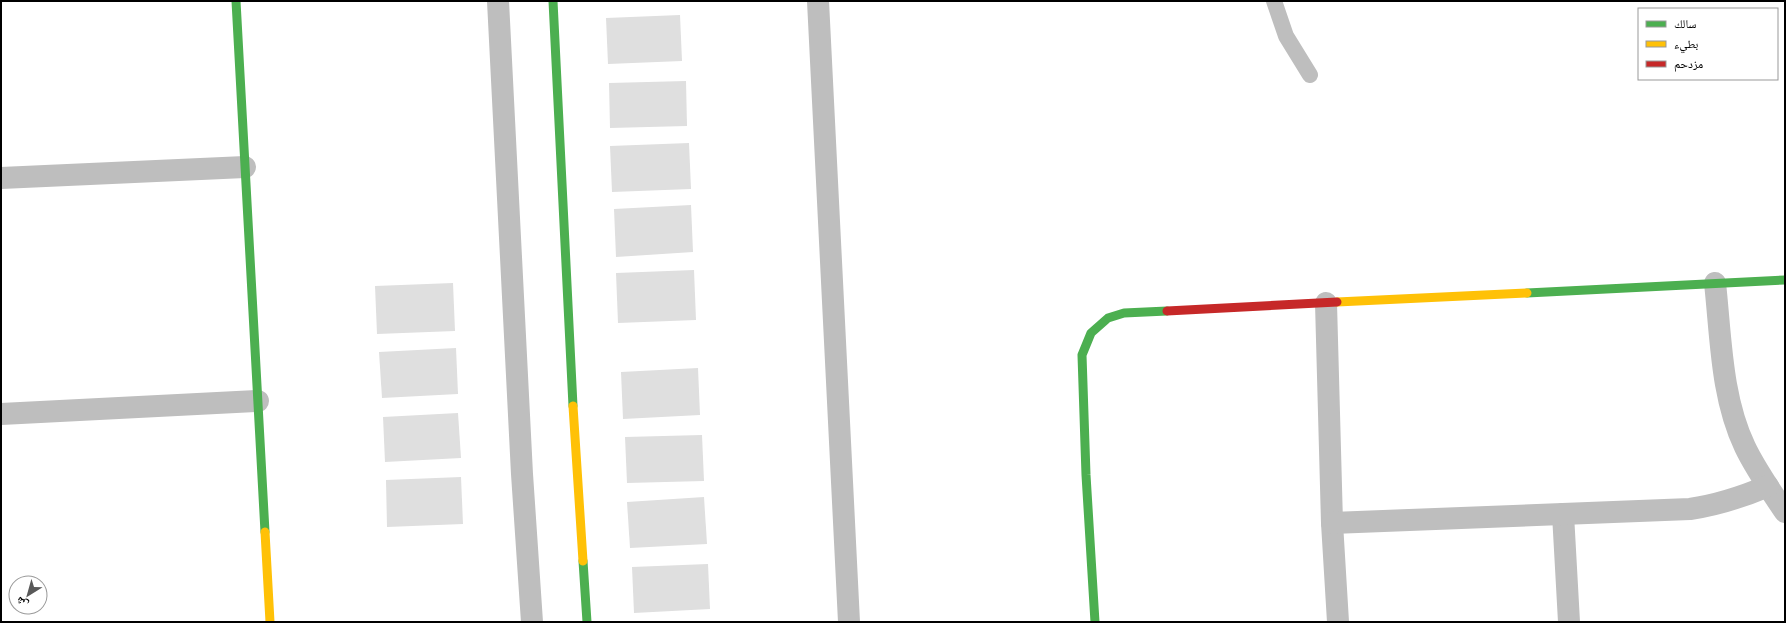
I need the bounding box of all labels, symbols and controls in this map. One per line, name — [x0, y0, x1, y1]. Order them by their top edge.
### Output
legend — [1638, 8, 1778, 80]
text: سالك — [1674, 16, 1696, 31]
text: بطيء — [1674, 36, 1698, 54]
text: مزدحم — [1674, 56, 1703, 72]
north arrow — [8, 575, 48, 615]
text: ش — [13, 593, 31, 612]

